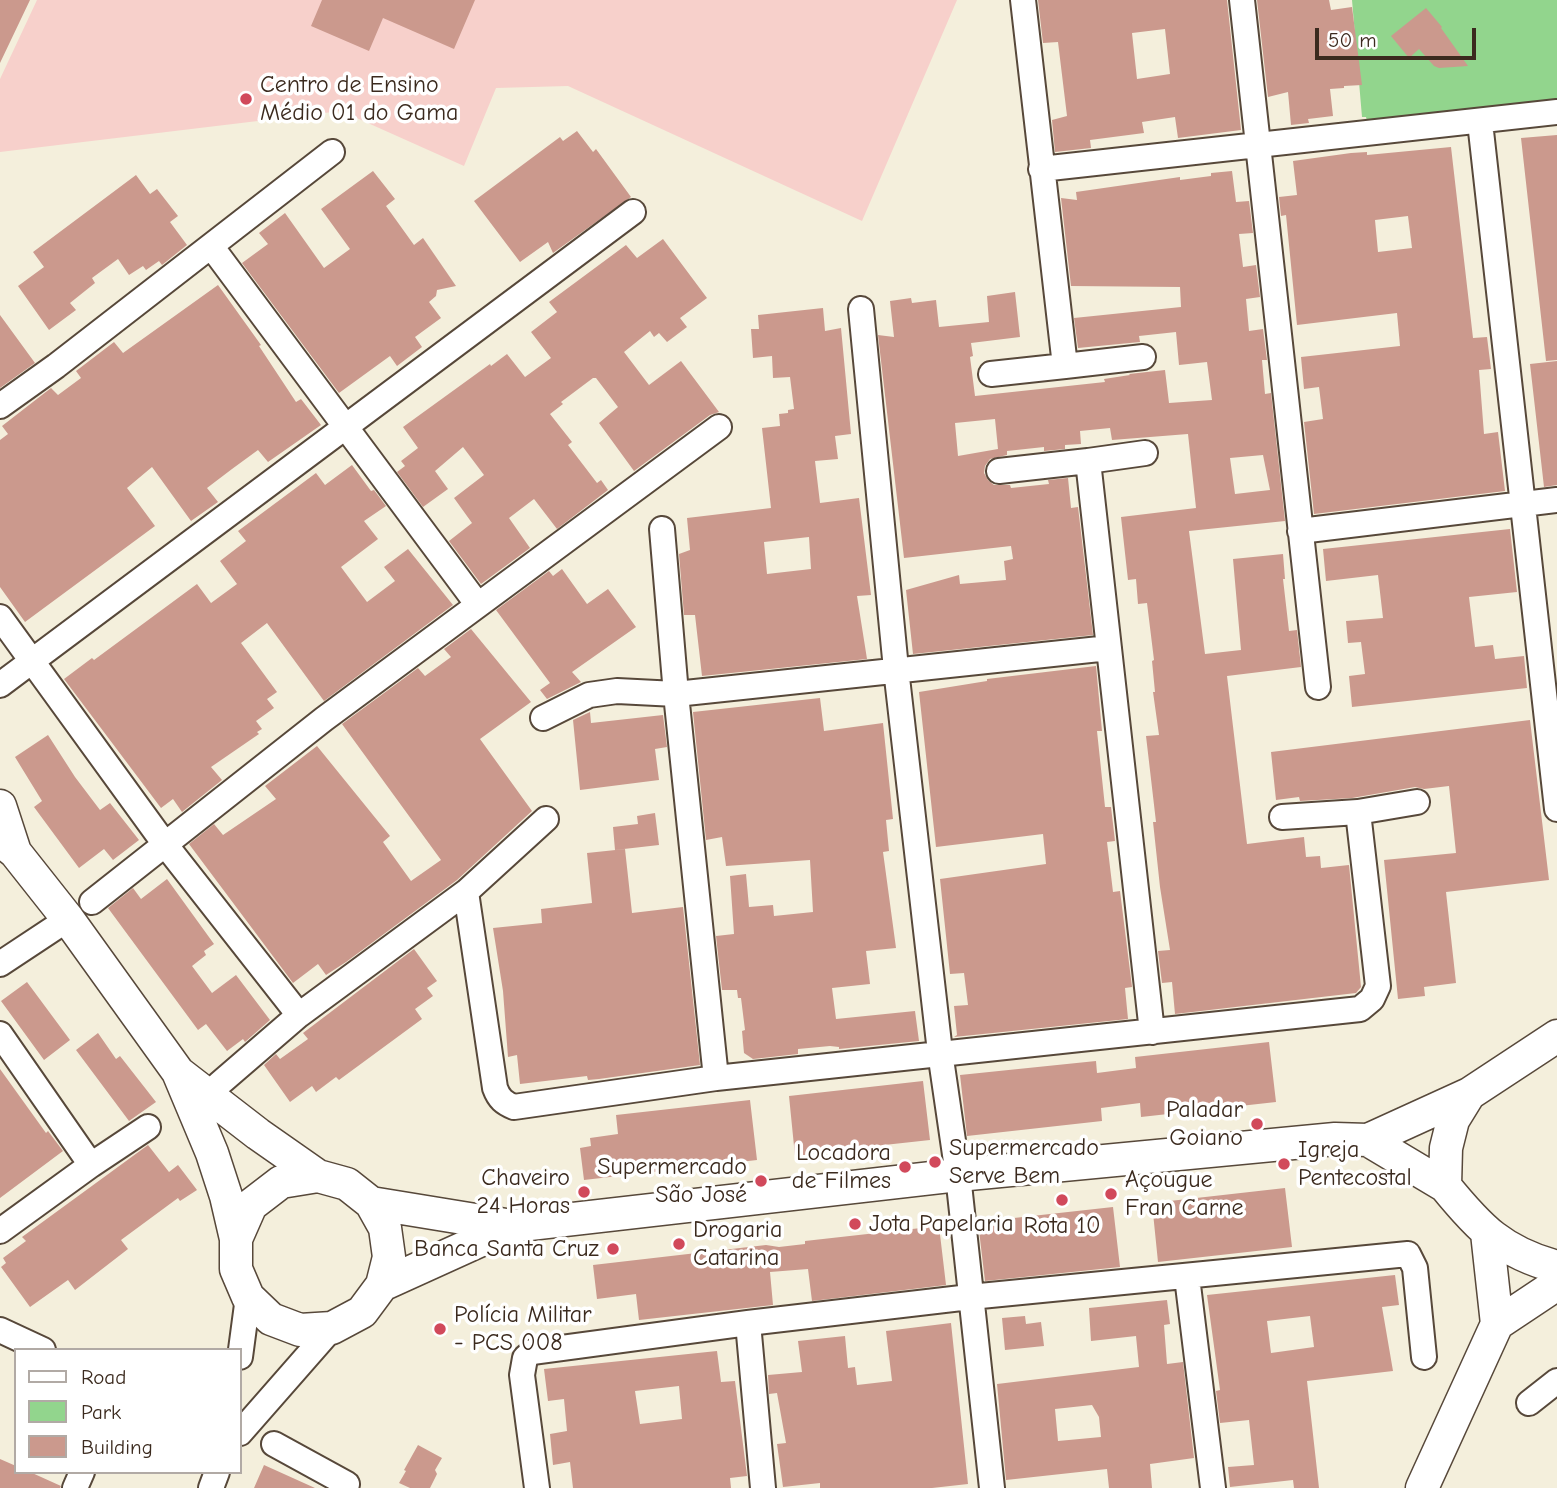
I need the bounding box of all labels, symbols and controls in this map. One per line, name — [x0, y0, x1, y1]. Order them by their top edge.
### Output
scale bar — [1319, 14, 1480, 58]
text: 50 m — [1328, 28, 1377, 52]
place label: Centro de Ensino Médio 01 do Gama — [260, 71, 458, 127]
marker: Centro de Ensino Médio 01 do Gama — [238, 91, 254, 107]
place label: Paladar Goiano — [1166, 1096, 1243, 1152]
marker: Paladar Goiano — [1249, 1116, 1265, 1132]
place label: Supermercado Serve Bem — [949, 1134, 1099, 1190]
place label: Igreja Pentecostal — [1298, 1136, 1412, 1192]
place label: Locadora de Filmes — [792, 1139, 891, 1195]
place label: Supermercado São José — [597, 1153, 747, 1209]
marker: Supermercado Serve Bem — [927, 1154, 943, 1170]
marker: Igreja Pentecostal — [1276, 1156, 1292, 1172]
marker: Locadora de Filmes — [897, 1159, 913, 1175]
place label: Chaveiro 24 Horas — [476, 1164, 570, 1220]
place label: Açougue Fran Carne — [1125, 1166, 1244, 1222]
marker: Supermercado São José — [753, 1173, 769, 1189]
marker: Chaveiro 24 Horas — [576, 1184, 592, 1200]
marker: Açougue Fran Carne — [1103, 1186, 1119, 1202]
marker: Rota 10 — [1054, 1192, 1070, 1208]
place label: Jota Papelaria — [869, 1210, 1014, 1238]
place label: Rota 10 — [1023, 1212, 1101, 1240]
place label: Drogaria Catarina — [693, 1216, 782, 1272]
marker: Jota Papelaria — [847, 1216, 863, 1232]
place label: Banca Santa Cruz — [414, 1235, 599, 1263]
marker: Drogaria Catarina — [671, 1236, 687, 1252]
marker: Banca Santa Cruz — [605, 1241, 621, 1257]
place label: Polícia Militar - PCS 008 — [454, 1301, 592, 1357]
marker: Polícia Militar - PCS 008 — [432, 1321, 448, 1337]
legend — [14, 1348, 242, 1474]
text: Road — [81, 1365, 126, 1389]
text: Park — [81, 1400, 121, 1424]
text: Building — [81, 1435, 153, 1459]

